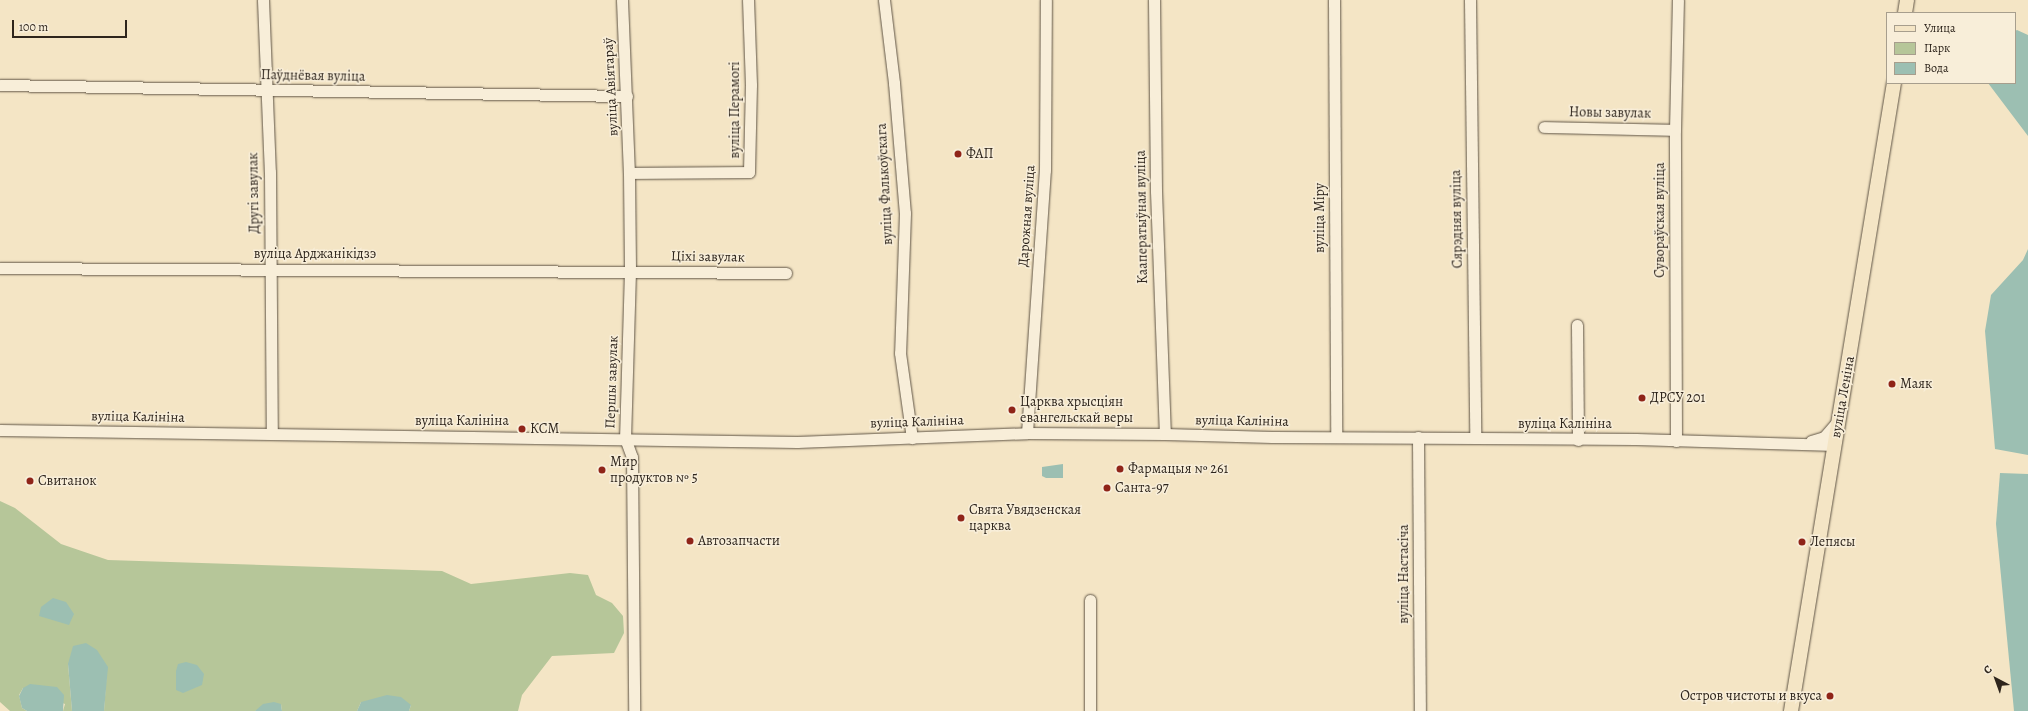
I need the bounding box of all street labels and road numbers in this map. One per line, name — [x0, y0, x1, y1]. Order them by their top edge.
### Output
street label: вуліца Авіятараў — [600, 37, 622, 137]
street label: вуліца Перамогі — [727, 61, 743, 159]
street label: Паўднёвая вуліца — [261, 67, 365, 85]
street label: Новы завулак — [1569, 104, 1651, 122]
street label: вуліца Фалькоўскага — [873, 123, 897, 245]
street label: Кааператыўная вуліца — [1132, 150, 1152, 284]
street label: Другі завулак — [245, 152, 263, 234]
street label: Сувораўская вуліца — [1652, 162, 1668, 278]
street label: Дарожная вуліца — [1015, 164, 1039, 268]
street label: Сярэдняя вуліца — [1448, 169, 1466, 269]
street label: вуліца Міру — [1312, 183, 1328, 253]
street label: вуліца Арджанікідзэ — [254, 246, 376, 262]
street label: Ціхі завулак — [671, 248, 745, 266]
street label: Першы завулак — [602, 335, 622, 429]
street label: вуліца Леніна — [1828, 355, 1858, 439]
street label: вуліца Калініна — [91, 408, 185, 426]
street label: вуліца Калініна — [870, 412, 964, 432]
street label: вуліца Калініна — [1195, 412, 1289, 430]
street label: вуліца Калініна — [415, 413, 509, 429]
street label: вуліца Калініна — [1518, 416, 1612, 432]
street label: вуліца Настасіча — [1396, 524, 1412, 624]

